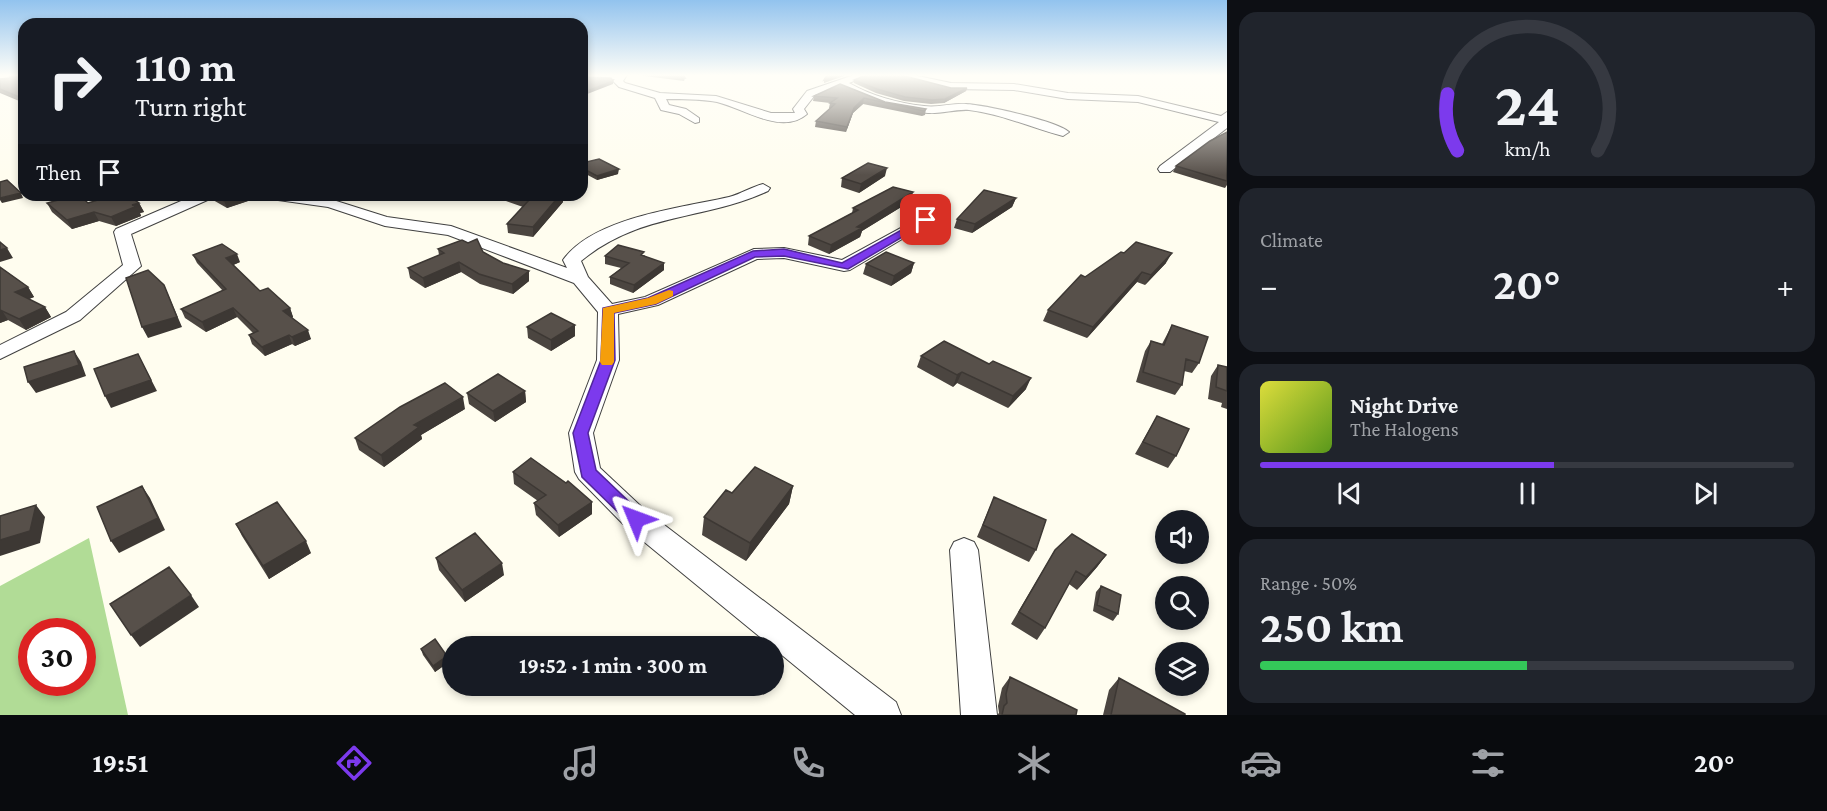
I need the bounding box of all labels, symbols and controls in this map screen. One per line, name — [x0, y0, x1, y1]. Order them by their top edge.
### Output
icon: right — [36, 42, 114, 120]
text: 110 m — [135, 43, 236, 90]
text: 24 — [1494, 69, 1560, 138]
text: Turn right — [135, 92, 246, 122]
text: km/h — [1504, 137, 1551, 161]
icon: arrive — [93, 156, 126, 189]
text: Then — [36, 160, 81, 185]
pin — [900, 194, 951, 245]
icon: arrive — [909, 203, 942, 236]
text: Climate — [1260, 229, 1323, 251]
text: 20° — [1493, 259, 1561, 309]
text: − — [1260, 267, 1277, 304]
text: + — [1777, 267, 1794, 304]
text: Night Drive — [1350, 393, 1458, 418]
text: The Halogens — [1350, 418, 1459, 440]
icon: previous — [1333, 477, 1366, 510]
icon: pause — [1511, 477, 1544, 510]
icon: next — [1689, 477, 1722, 510]
position arrow — [604, 487, 668, 551]
map controls — [1155, 510, 1209, 696]
button: sound — [1155, 510, 1209, 564]
text: Range · 50% — [1260, 572, 1357, 594]
button: search — [1155, 576, 1209, 630]
text: 250 km — [1260, 602, 1404, 652]
speed limit sign: 30 — [18, 618, 96, 696]
button: layers — [1155, 642, 1209, 696]
text: 19:52 · 1 min · 300 m — [519, 653, 707, 678]
icon: directions — [333, 742, 375, 784]
icon: music — [560, 742, 602, 784]
icon: phone — [787, 742, 829, 784]
icon: climate — [1013, 742, 1055, 784]
icon: car — [1240, 742, 1282, 784]
icon: filters — [1467, 742, 1509, 784]
text: 19:51 — [92, 748, 148, 778]
text: 20° — [1694, 748, 1735, 778]

